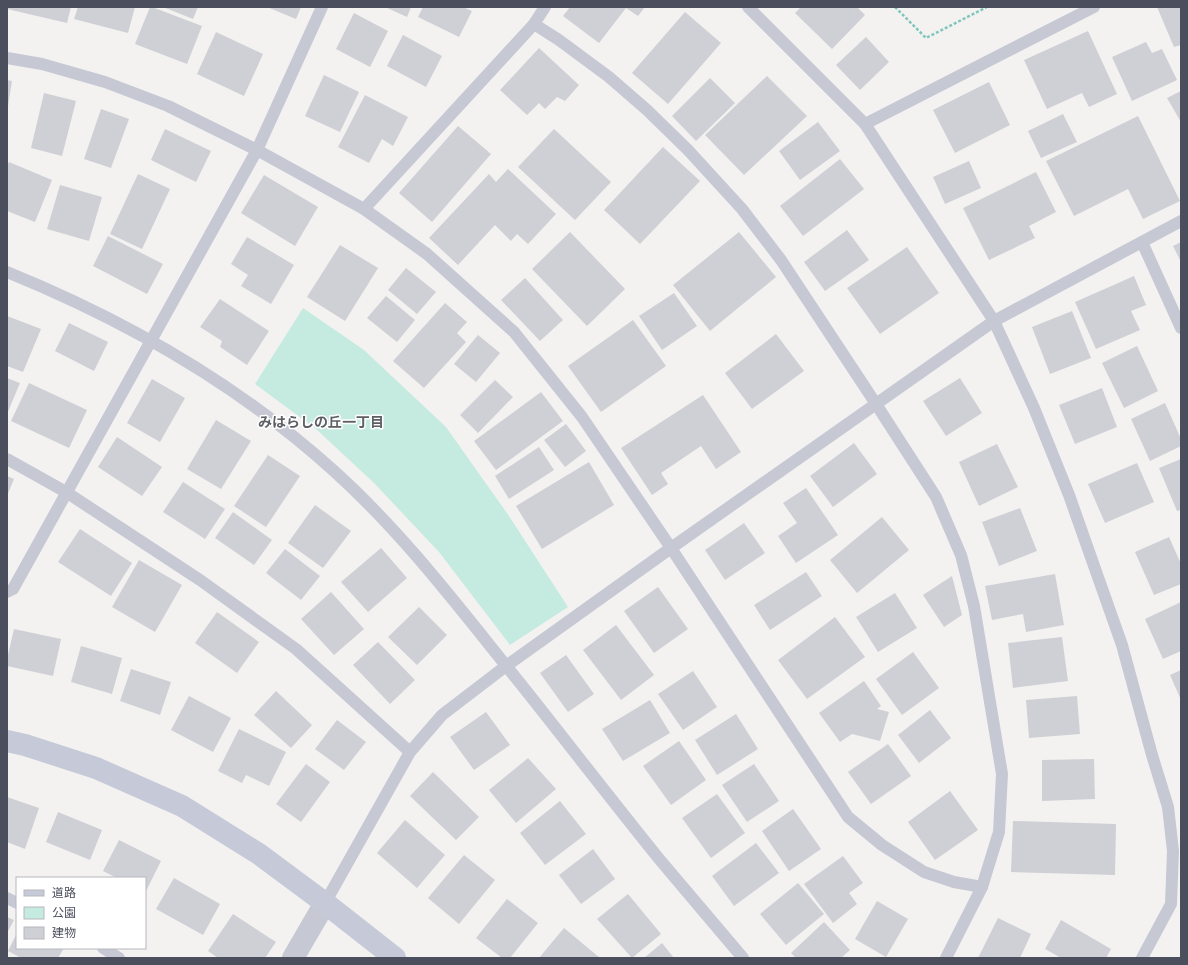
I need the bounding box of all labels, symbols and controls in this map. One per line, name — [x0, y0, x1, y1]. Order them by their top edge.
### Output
district label: みはらしの丘一丁目 — [258, 414, 384, 430]
legend — [16, 877, 146, 949]
text: 道路 — [52, 886, 76, 900]
text: 公園 — [52, 906, 76, 920]
text: 建物 — [52, 926, 76, 940]

